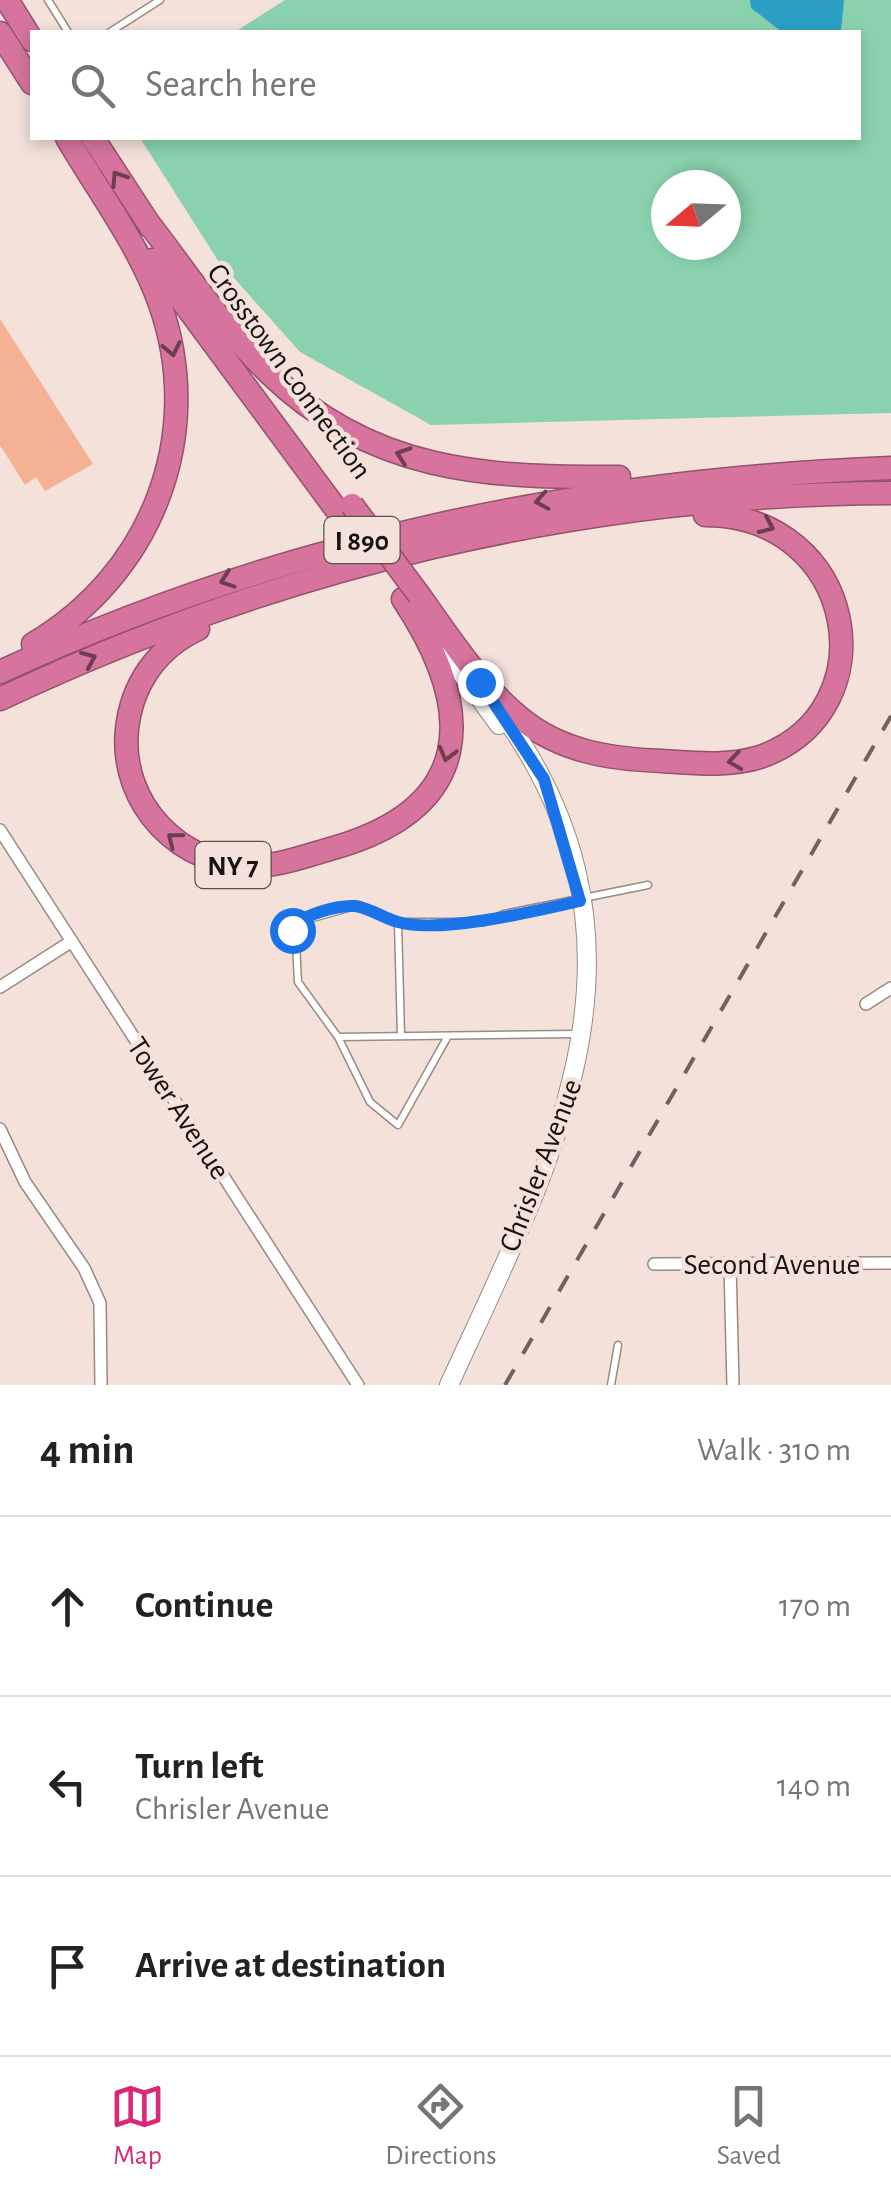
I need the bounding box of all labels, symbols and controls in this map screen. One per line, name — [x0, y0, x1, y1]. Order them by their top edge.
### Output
search box — [30, 30, 861, 140]
icon: search — [65, 58, 120, 113]
text: Search here — [145, 66, 317, 104]
one-way arrow — [112, 170, 131, 188]
north arrow — [651, 170, 741, 260]
street label: Crosstown Connection — [201, 258, 377, 485]
one-way arrow — [160, 340, 181, 357]
one-way arrow — [395, 446, 412, 467]
one-way arrow — [534, 490, 550, 511]
one-way arrow — [757, 514, 775, 534]
road number: I 890 — [324, 517, 400, 563]
one-way arrow — [220, 568, 237, 589]
one-way arrow — [79, 651, 97, 671]
route end — [458, 660, 504, 706]
one-way arrow — [437, 745, 458, 762]
one-way arrow — [727, 750, 743, 771]
one-way arrow — [167, 833, 185, 850]
road number: NY 7 — [196, 842, 270, 888]
route start — [270, 908, 316, 954]
street label: Tower Avenue — [121, 1032, 235, 1185]
street label: Chrisler Avenue — [494, 1075, 588, 1256]
street label: Second Avenue — [684, 1250, 860, 1280]
text: 4 min — [40, 1429, 135, 1471]
text: Walk · 310 m — [697, 1434, 851, 1466]
icon: ahead — [40, 1579, 95, 1634]
text: Continue — [135, 1587, 273, 1625]
text: 170 m — [779, 1590, 851, 1622]
text: Turn left — [135, 1748, 263, 1786]
icon: left — [40, 1759, 95, 1814]
text: 140 m — [777, 1770, 851, 1802]
text: Chrisler Avenue — [135, 1793, 329, 1825]
icon: arrive — [40, 1939, 95, 1994]
text: Arrive at destination — [135, 1947, 446, 1985]
tab: Map — [110, 2079, 165, 2173]
tab: Directions — [385, 2079, 497, 2173]
tab: Saved — [717, 2079, 781, 2173]

